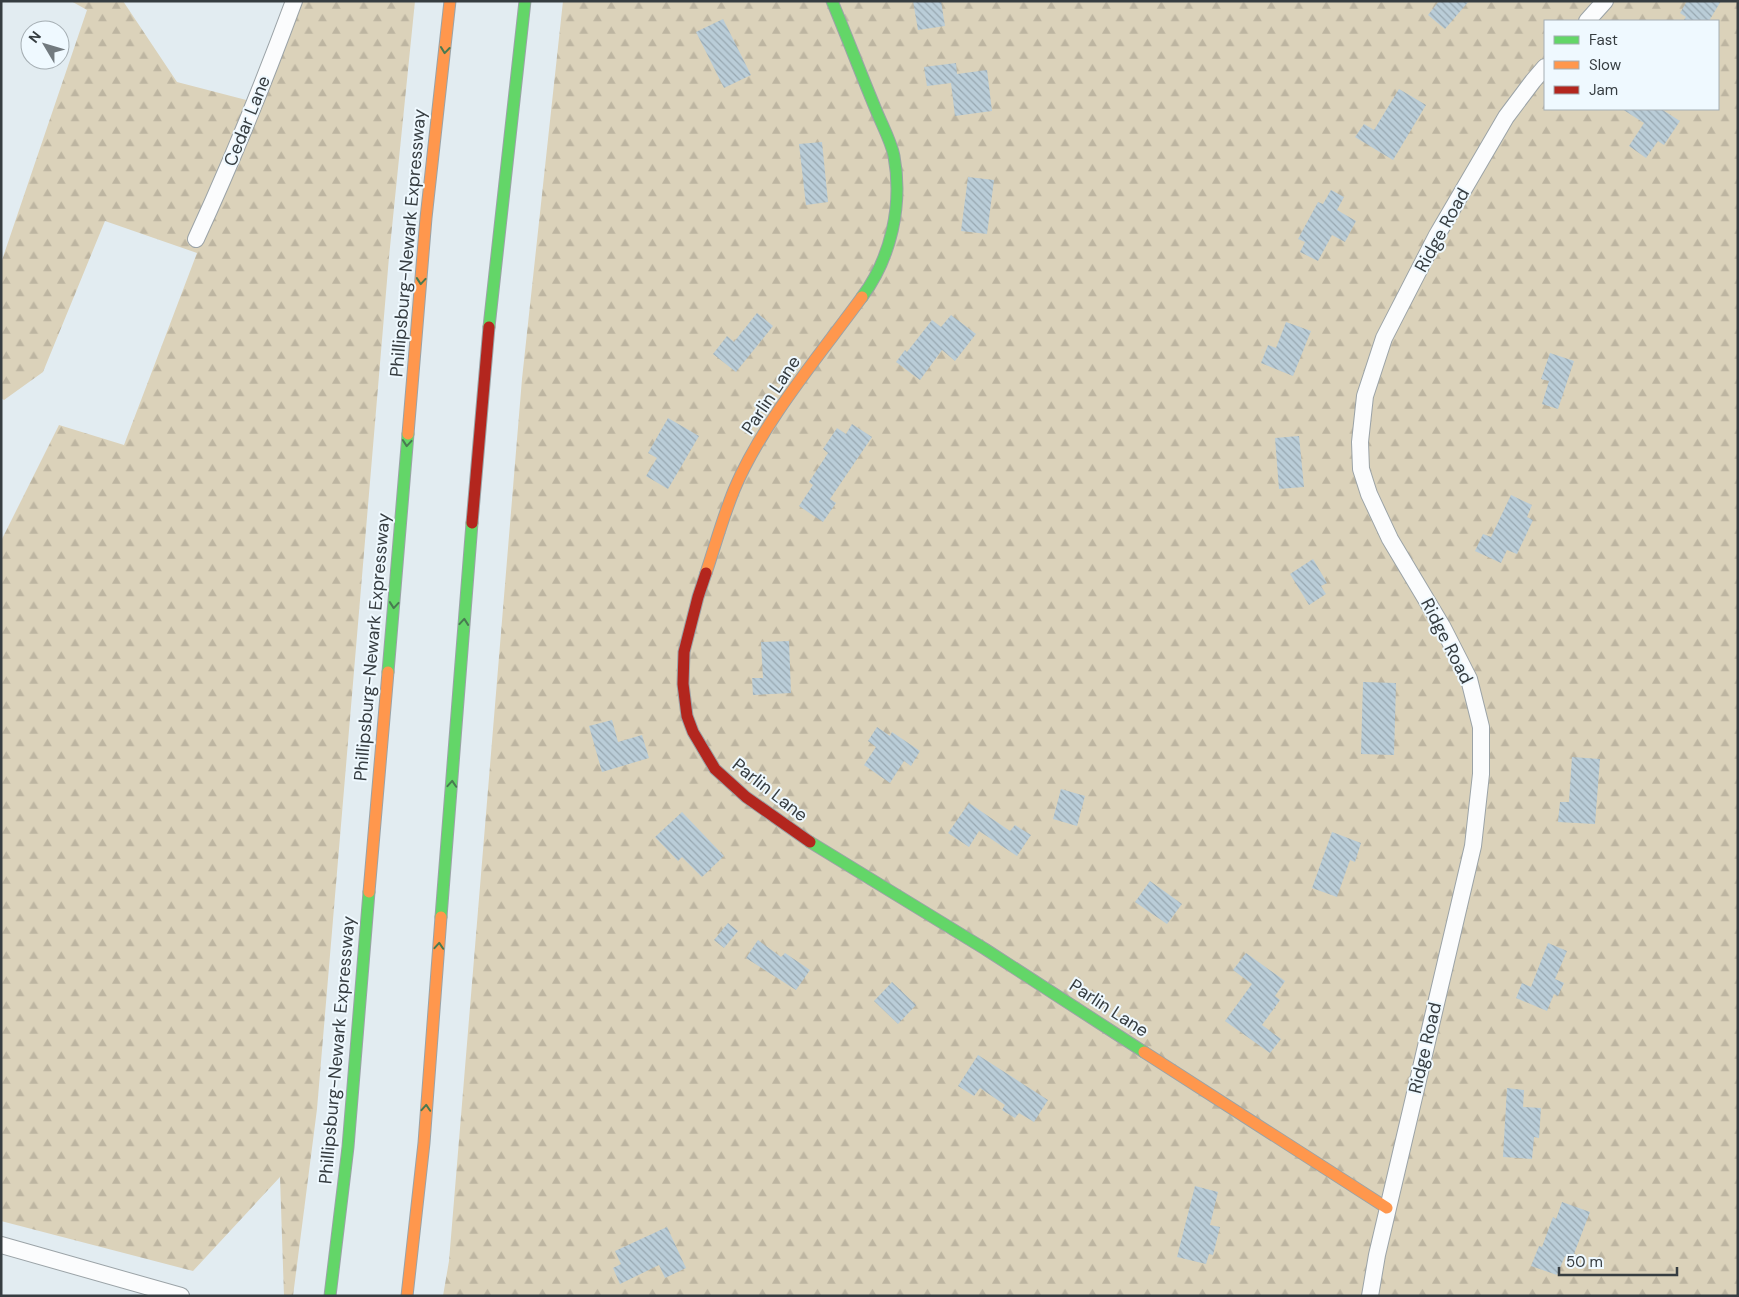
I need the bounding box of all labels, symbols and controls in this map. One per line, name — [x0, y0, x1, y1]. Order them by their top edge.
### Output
north arrow — [20, 20, 70, 70]
legend — [1544, 20, 1719, 110]
text: N — [25, 27, 45, 47]
text: Fast — [1589, 30, 1618, 50]
one-way arrow — [440, 46, 451, 54]
text: Slow — [1589, 55, 1622, 75]
street label: Cedar Lane — [218, 72, 276, 170]
text: Jam — [1589, 80, 1618, 100]
street label: Phillipsburg-Newark Expressway — [384, 108, 432, 378]
street label: Ridge Road — [1409, 184, 1475, 276]
one-way arrow — [416, 277, 427, 285]
street label: Parlin Lane — [736, 351, 806, 439]
one-way arrow — [402, 439, 413, 447]
street label: Phillipsburg-Newark Expressway — [348, 512, 396, 782]
street label: Ridge Road — [1415, 594, 1479, 688]
one-way arrow — [388, 601, 399, 609]
one-way arrow — [459, 618, 470, 626]
street label: Parlin Lane — [727, 753, 813, 827]
one-way arrow — [446, 780, 457, 788]
street label: Phillipsburg-Newark Expressway — [313, 915, 361, 1185]
one-way arrow — [433, 942, 444, 950]
street label: Parlin Lane — [1065, 973, 1153, 1043]
street label: Ridge Road — [1403, 1000, 1447, 1096]
one-way arrow — [421, 1104, 432, 1112]
scale bar — [1559, 1244, 1676, 1276]
text: 50 m — [1566, 1252, 1603, 1272]

